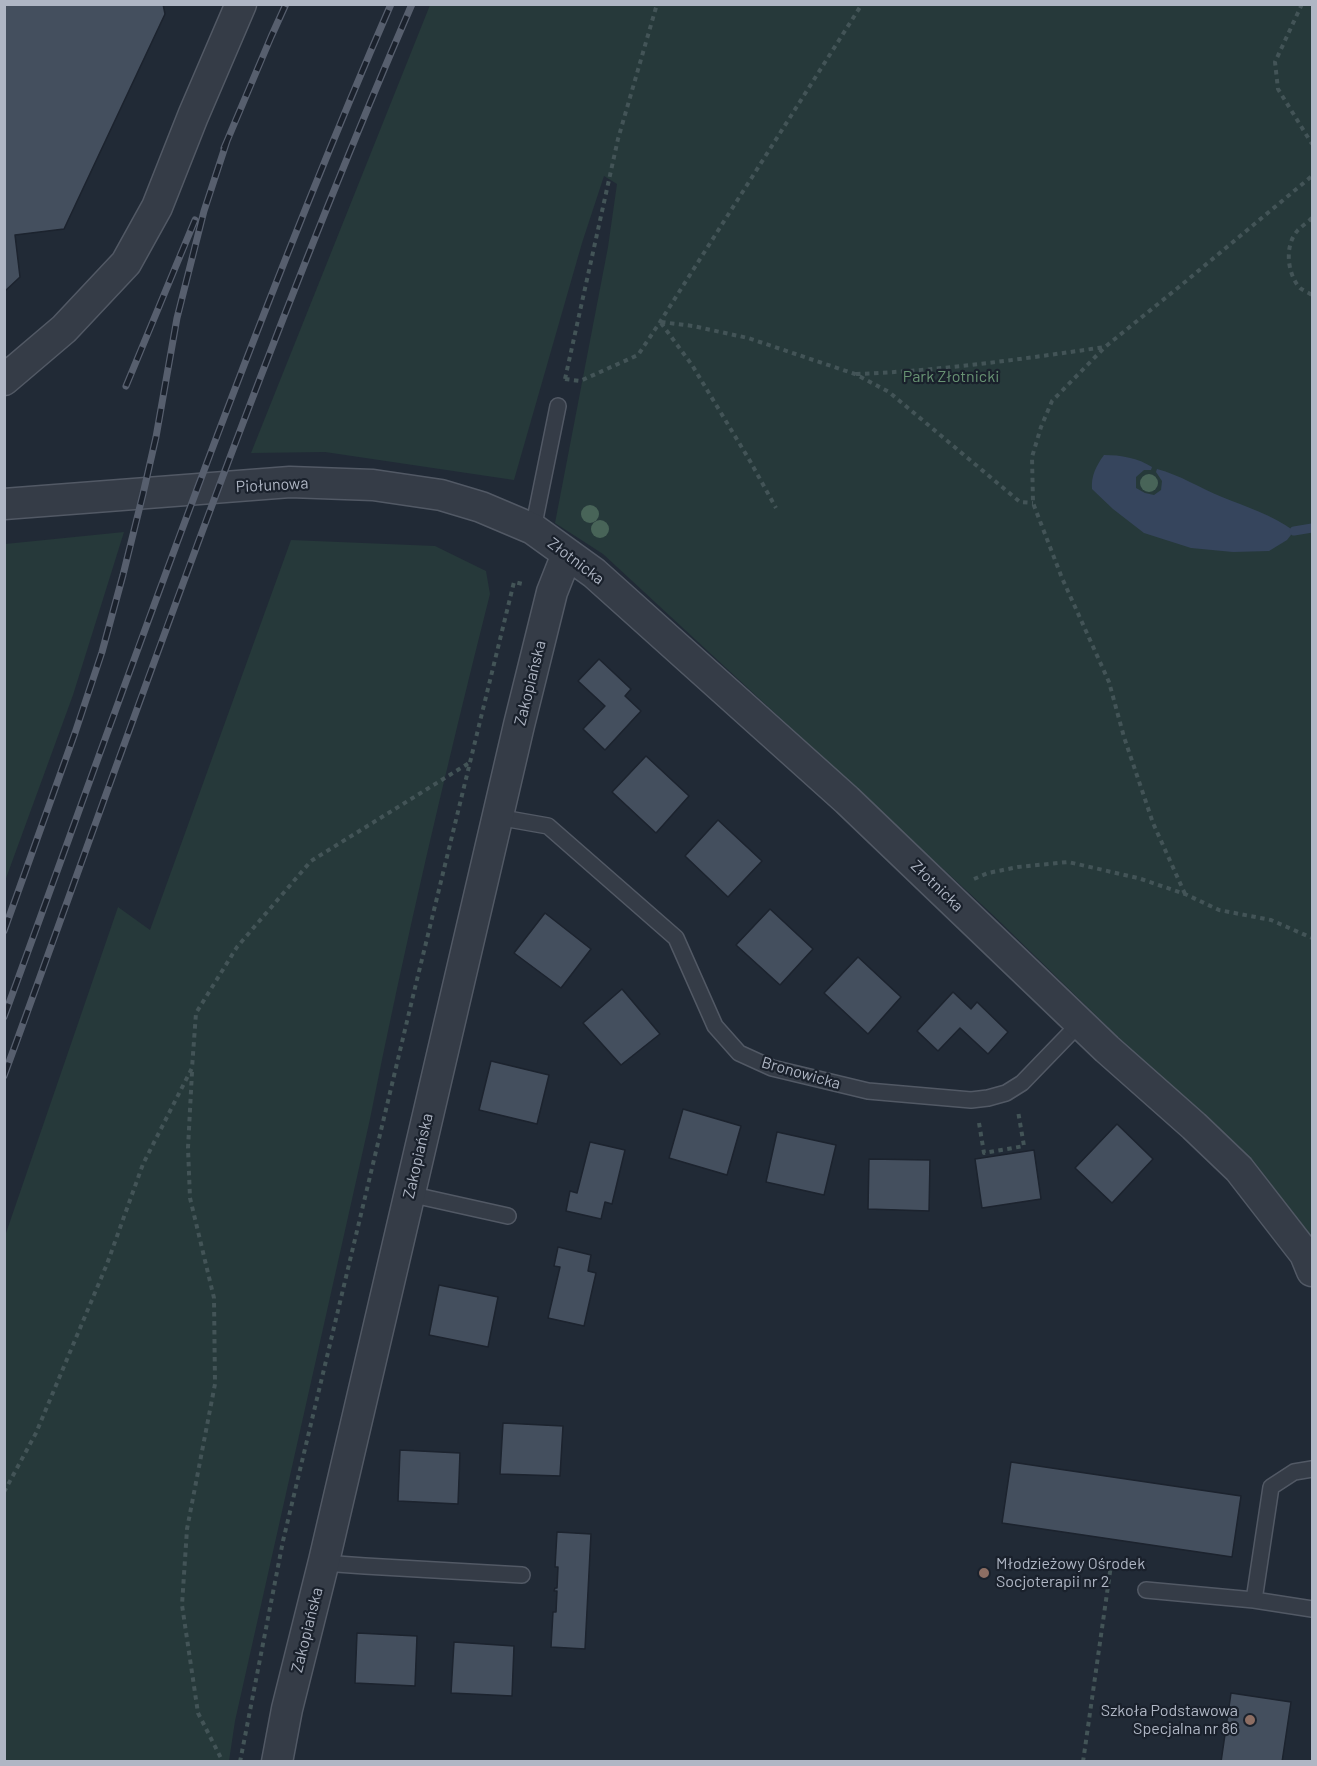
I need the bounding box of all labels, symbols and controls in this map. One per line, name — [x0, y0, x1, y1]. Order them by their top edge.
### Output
park label: Park Złotnicki — [903, 367, 999, 387]
street label: Piołunowa — [235, 474, 309, 496]
street label: Złotnicka — [544, 534, 608, 588]
street label: Zakopiańska — [510, 639, 550, 727]
street label: Złotnicka — [907, 856, 967, 916]
street label: Bronowicka — [759, 1053, 843, 1093]
street label: Zakopiańska — [399, 1112, 437, 1200]
place label: Młodzieżowy Ośrodek Socjoterapii nr 2 — [996, 1554, 1145, 1592]
marker: Młodzieżowy Ośrodek Socjoterapii nr 2 — [977, 1566, 991, 1580]
street label: Zakopiańska — [287, 1586, 327, 1674]
place label: Szkoła Podstawowa Specjalna nr 86 — [1101, 1701, 1238, 1739]
marker: Szkoła Podstawowa Specjalna nr 86 — [1243, 1713, 1257, 1727]

